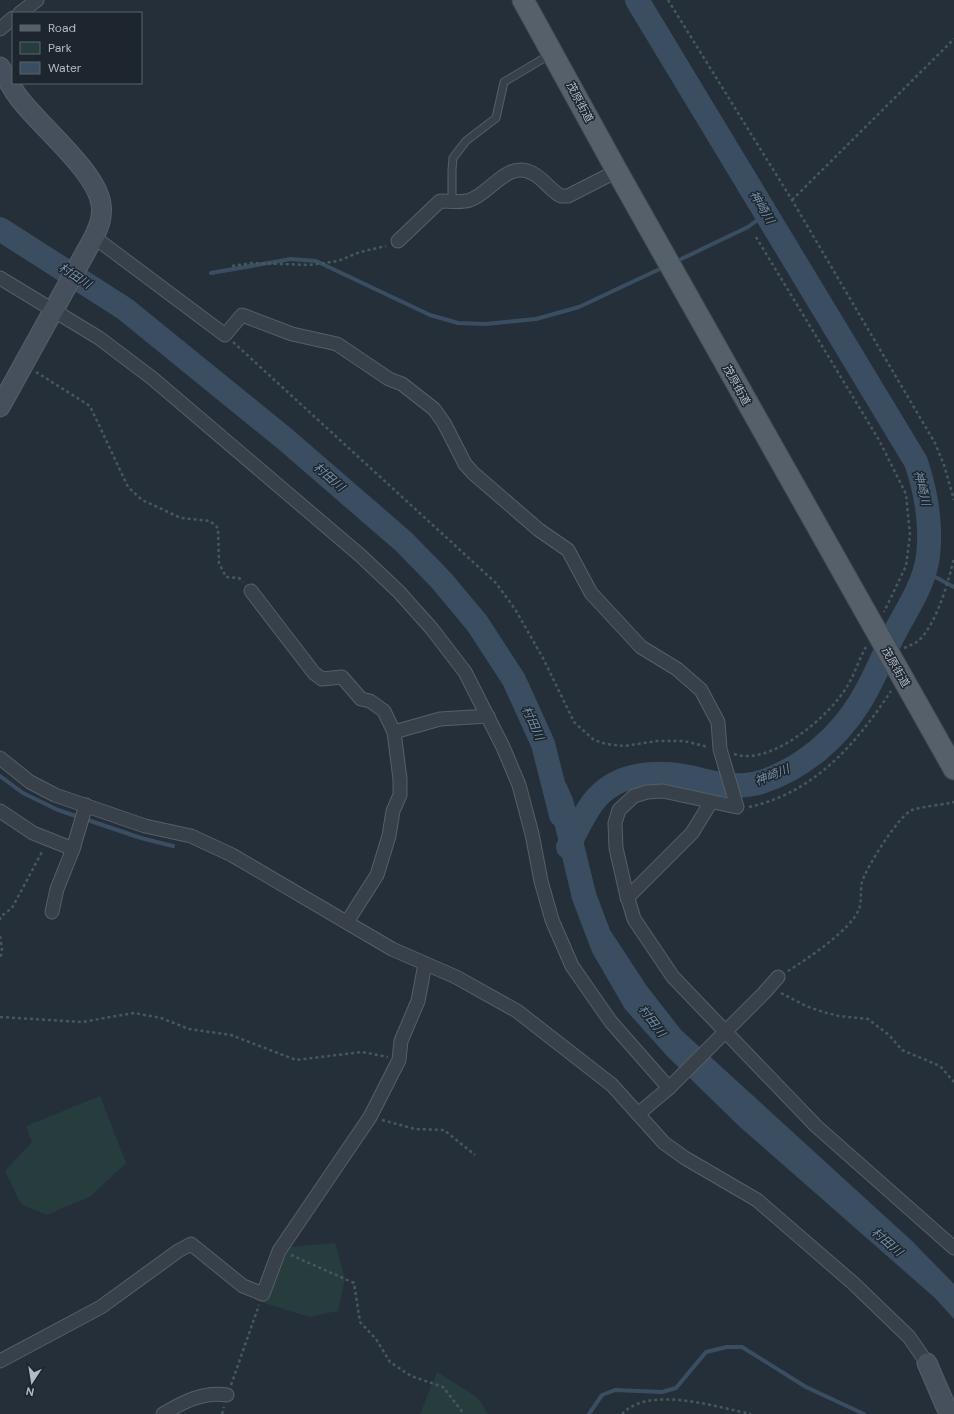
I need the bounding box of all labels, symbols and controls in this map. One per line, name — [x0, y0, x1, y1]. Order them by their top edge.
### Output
legend — [12, 12, 142, 84]
text: Road — [48, 20, 76, 36]
text: Park — [48, 40, 72, 56]
text: Water — [48, 60, 82, 76]
street label: 茂原街道 — [563, 79, 597, 125]
water label: 神崎川 — [746, 187, 779, 228]
water label: 村田川 — [56, 259, 96, 294]
street label: 茂原街道 — [720, 362, 754, 408]
water label: 村田川 — [310, 459, 349, 496]
water label: 神崎川 — [910, 469, 935, 509]
street label: 茂原街道 — [879, 644, 913, 690]
water label: 村田川 — [518, 703, 548, 745]
water label: 神崎川 — [752, 760, 794, 789]
water label: 村田川 — [635, 1002, 670, 1042]
water label: 村田川 — [868, 1224, 907, 1261]
north arrow — [12, 1362, 52, 1402]
text: N — [25, 1384, 35, 1399]

